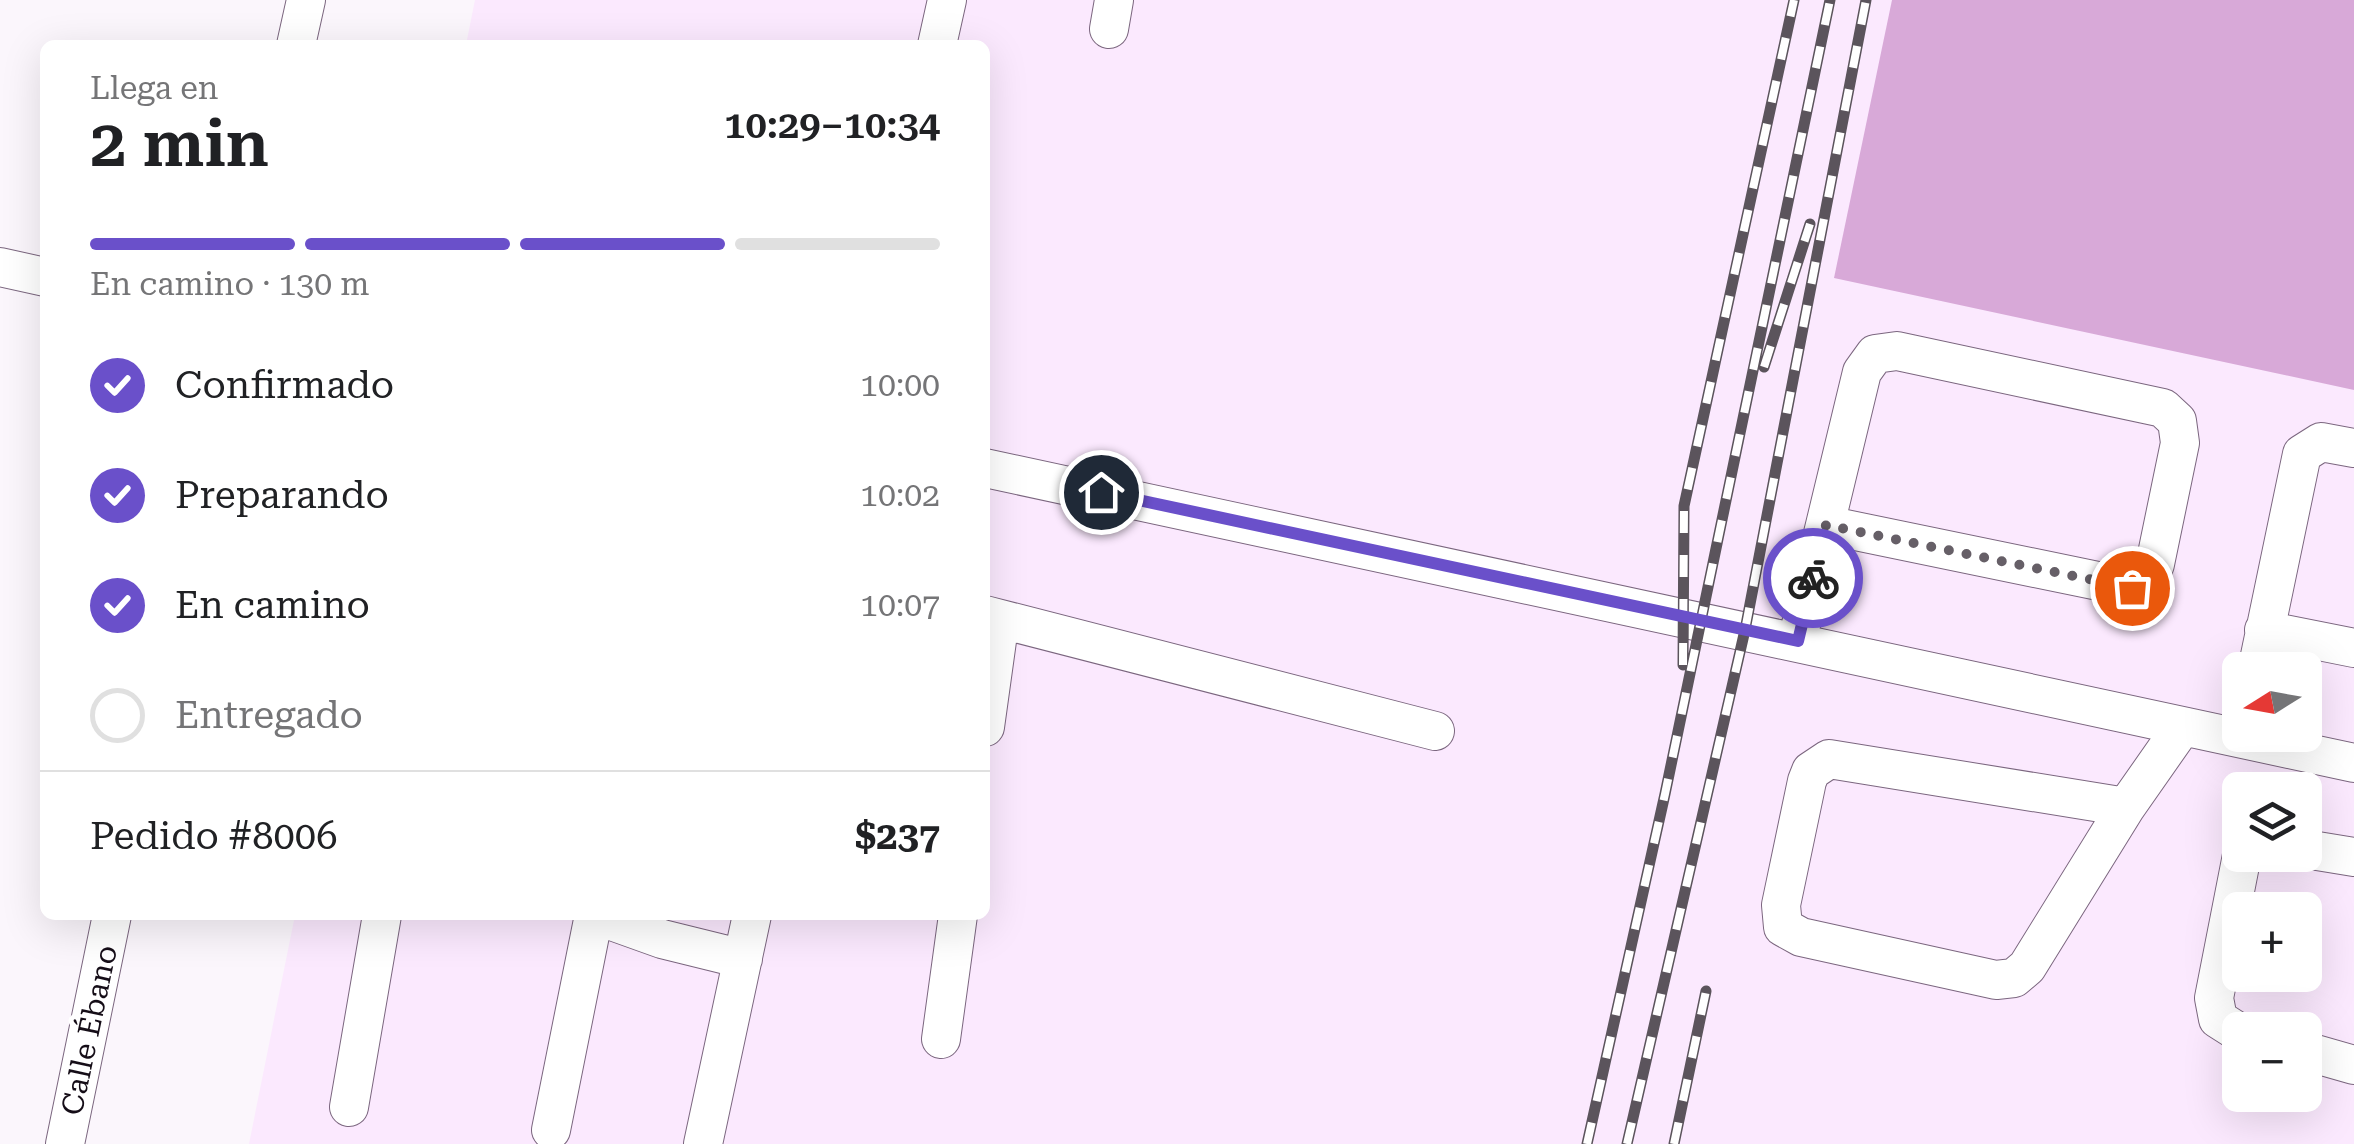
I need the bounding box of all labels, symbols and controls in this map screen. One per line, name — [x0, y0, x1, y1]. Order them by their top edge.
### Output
text: Llega en — [90, 69, 218, 107]
text: 10:29–10:34 — [724, 103, 940, 147]
text: 2 min — [90, 106, 269, 182]
text: En camino · 130 m — [90, 265, 370, 303]
icon: check — [90, 358, 145, 413]
text: Confirmado — [175, 363, 394, 407]
text: 10:00 — [860, 366, 940, 404]
pin — [1059, 450, 1144, 535]
icon: home — [1074, 465, 1129, 520]
icon: check — [90, 468, 145, 523]
text: Preparando — [175, 473, 389, 517]
text: 10:02 — [860, 476, 940, 514]
courier — [1763, 528, 1863, 628]
pin — [2090, 546, 2175, 631]
icon: bike — [1786, 551, 1841, 606]
icon: bag — [2105, 561, 2160, 616]
icon: check — [90, 578, 145, 633]
text: En camino — [175, 583, 370, 627]
text: 10:07 — [860, 586, 940, 624]
north arrow — [2222, 652, 2322, 752]
map controls — [2222, 652, 2322, 1112]
text: Entregado — [175, 693, 363, 737]
button: layers — [2222, 772, 2322, 872]
text: Pedido #8006 — [90, 814, 337, 858]
text: $237 — [855, 814, 940, 858]
button: + — [2222, 892, 2322, 992]
street label: Calle Ébano — [53, 942, 124, 1118]
button: − — [2222, 1012, 2322, 1112]

